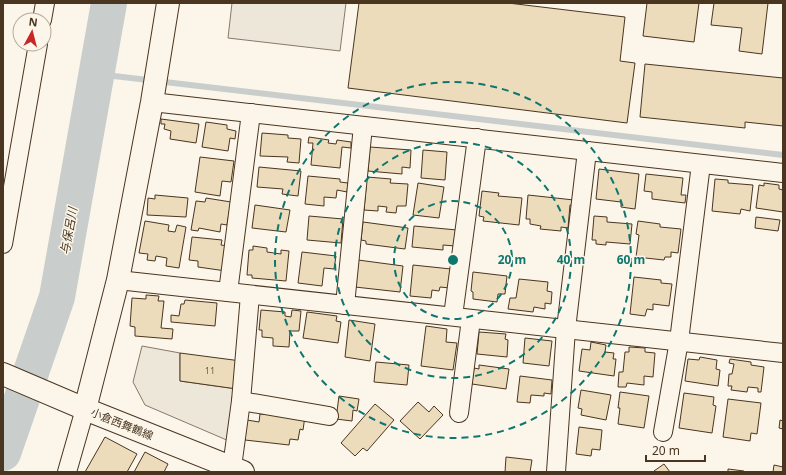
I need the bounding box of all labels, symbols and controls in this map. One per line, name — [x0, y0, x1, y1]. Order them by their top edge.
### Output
north arrow — [12, 12, 52, 52]
text: N — [28, 14, 39, 30]
water label: 与保呂川 — [56, 204, 81, 256]
text: 20 m — [498, 251, 526, 268]
text: 40 m — [557, 251, 585, 268]
text: 60 m — [617, 251, 645, 268]
centre of rings — [446, 253, 460, 267]
house number: 11 — [205, 364, 215, 377]
street label: 小倉西舞鶴線 — [89, 404, 156, 443]
scale bar — [646, 437, 705, 463]
text: 20 m — [652, 442, 680, 459]

